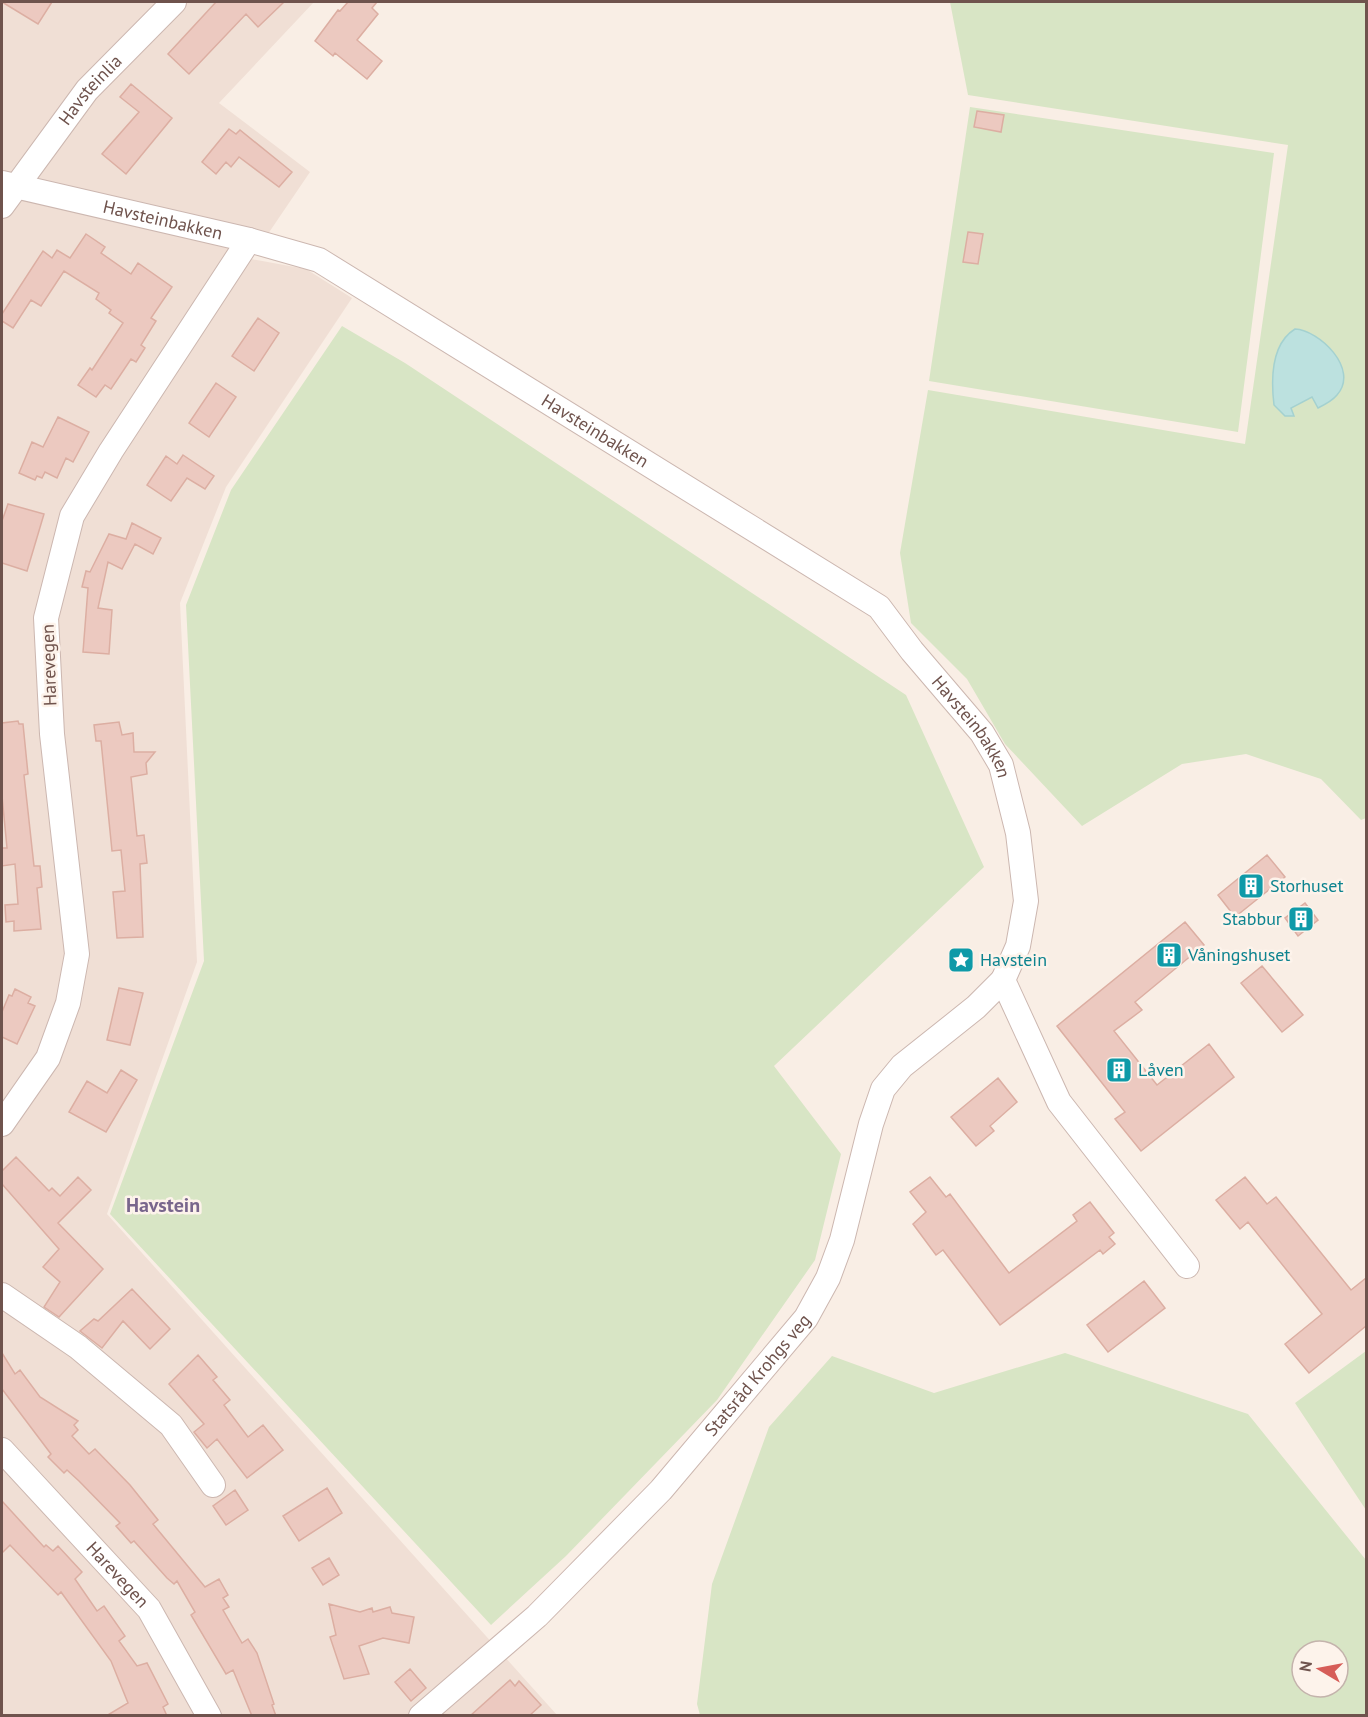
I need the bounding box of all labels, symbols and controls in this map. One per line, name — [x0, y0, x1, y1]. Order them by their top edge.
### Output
street label: Havsteinlia — [53, 49, 127, 129]
street label: Havsteinbakken — [101, 195, 225, 245]
street label: Havsteinbakken — [537, 389, 653, 472]
street label: Harevegen — [36, 624, 61, 706]
street label: Havsteinbakken — [927, 671, 1016, 780]
building icon: Storhuset — [1236, 871, 1266, 901]
place label: Storhuset — [1270, 874, 1344, 897]
building icon: Stabbur — [1286, 904, 1316, 934]
place label: Stabbur — [1222, 907, 1282, 930]
building icon: Våningshuset — [1154, 940, 1184, 970]
place label: Våningshuset — [1187, 943, 1290, 966]
place icon: Havstein — [946, 945, 976, 975]
place label: Havstein — [980, 948, 1047, 971]
building icon: Låven — [1104, 1055, 1134, 1085]
place label: Låven — [1138, 1058, 1184, 1081]
district label: Havstein — [126, 1192, 200, 1218]
street label: Statsråd Krohgs veg — [699, 1309, 815, 1441]
street label: Harevegen — [81, 1537, 154, 1612]
north arrow — [1290, 1639, 1350, 1699]
text: N — [1294, 1659, 1316, 1673]

